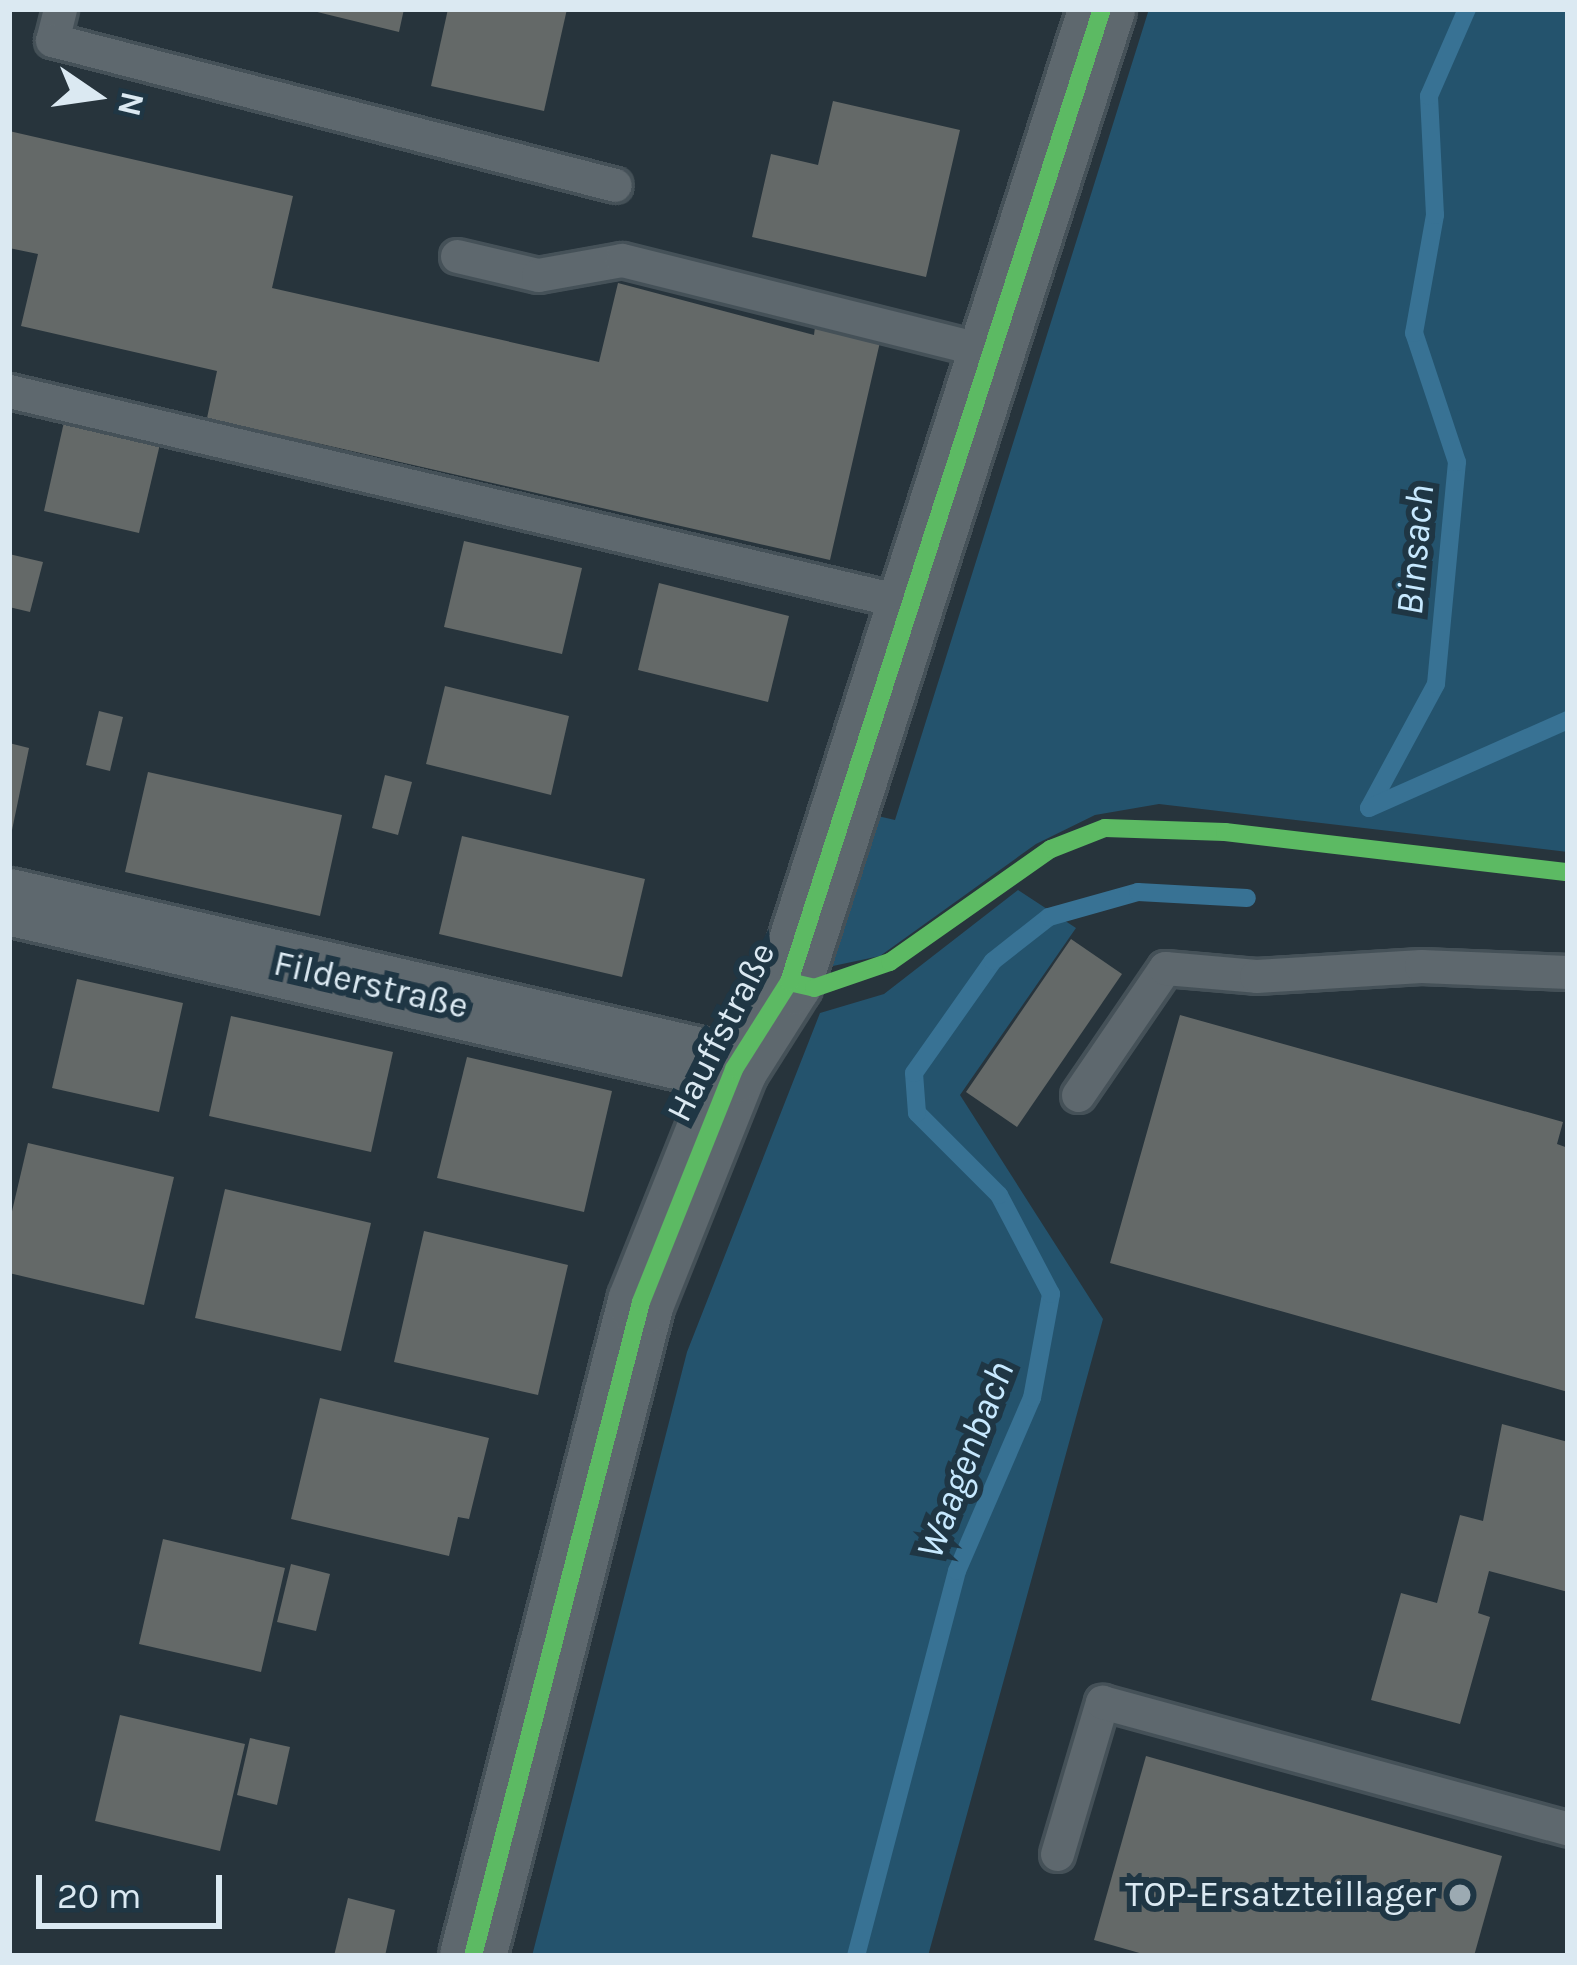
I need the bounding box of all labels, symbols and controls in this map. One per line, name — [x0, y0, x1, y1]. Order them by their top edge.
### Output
north arrow — [36, 36, 156, 156]
text: N — [110, 88, 152, 120]
water label: Binsach — [1386, 483, 1444, 617]
street label: Hauffstraße — [657, 935, 785, 1129]
street label: Filderstraße — [270, 942, 472, 1028]
water label: Waagenbach — [906, 1355, 1024, 1565]
scale bar — [42, 1851, 228, 1925]
place label: TOP-Ersatzteillager — [1125, 1873, 1436, 1917]
text: 20 m — [57, 1875, 141, 1917]
marker: TOP-Ersatzteillager — [1447, 1882, 1473, 1908]

